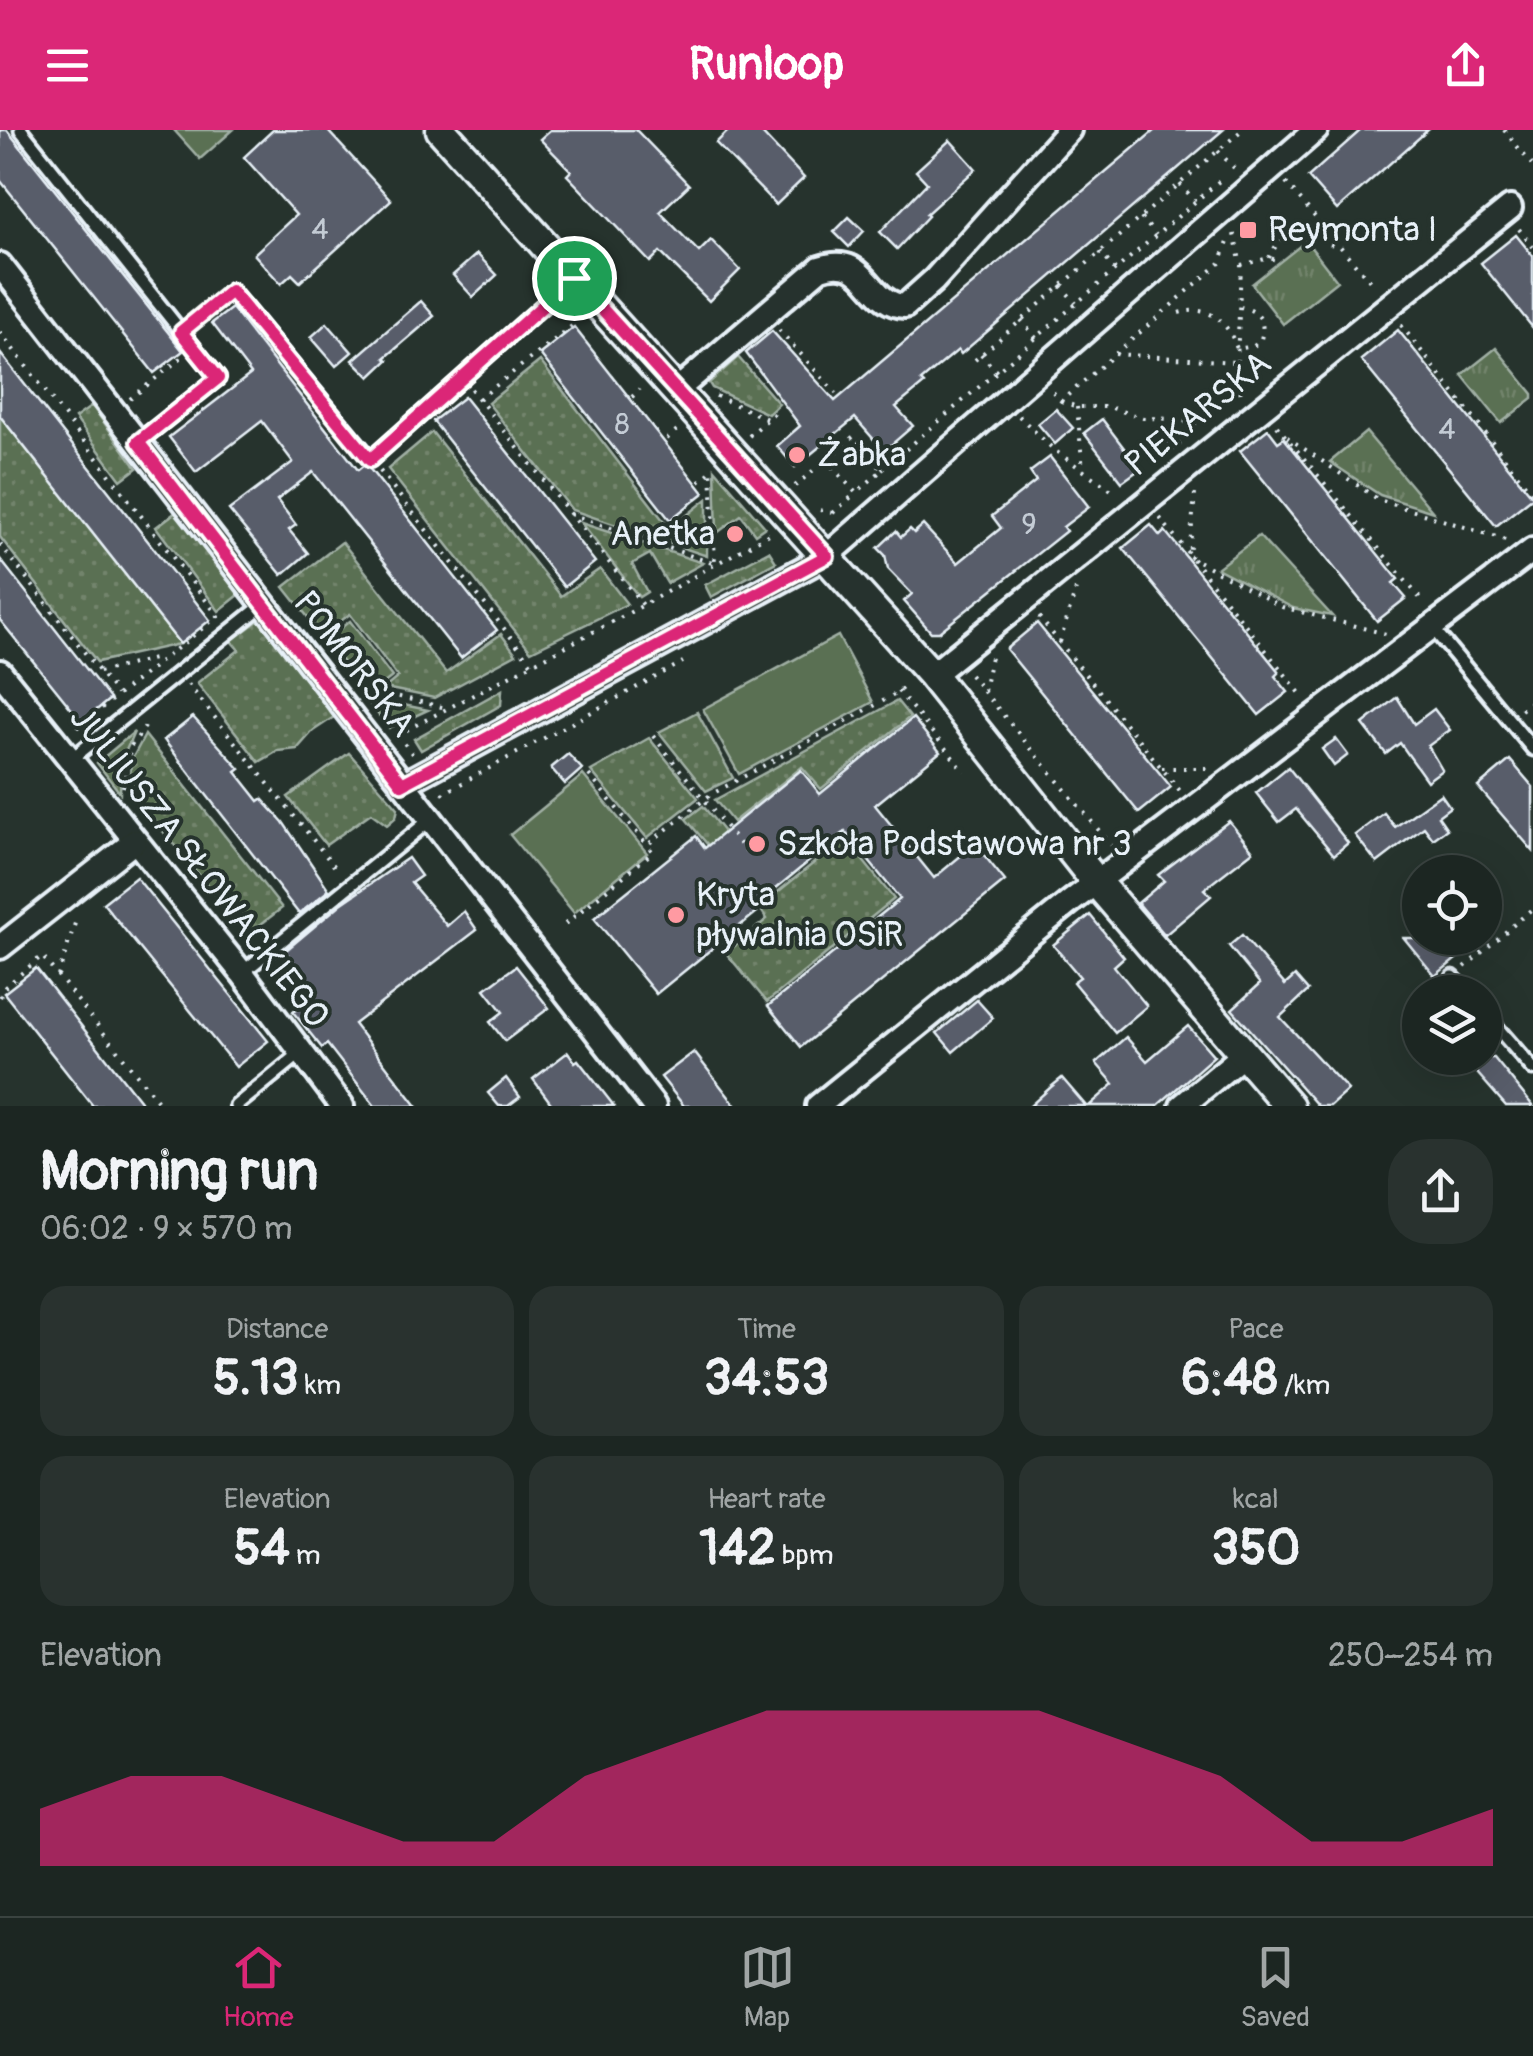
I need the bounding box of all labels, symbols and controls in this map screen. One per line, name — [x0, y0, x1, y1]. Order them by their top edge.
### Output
text: Runloop — [689, 37, 844, 93]
icon: menu — [40, 38, 95, 93]
icon: share — [1438, 38, 1493, 93]
place label: Reymonta I — [1268, 208, 1437, 252]
house number: 4 — [311, 211, 329, 248]
marker: Reymonta I — [1237, 219, 1259, 241]
pin — [532, 236, 617, 321]
icon: arrive — [547, 251, 602, 306]
street label: PIEKARSKA — [1116, 342, 1280, 486]
house number: 8 — [614, 406, 630, 443]
house number: 4 — [1438, 411, 1456, 448]
place label: Żabka — [817, 433, 906, 477]
marker: Żabka — [786, 444, 808, 466]
house number: 9 — [1021, 506, 1037, 543]
place label: Anetka — [610, 512, 715, 556]
marker: Anetka — [724, 523, 746, 545]
street label: POMORSKA — [283, 582, 425, 746]
street label: JULIUSZA SŁOWACKIEGO — [60, 697, 338, 1037]
place label: Szkoła Podstawowa nr 3 — [777, 822, 1132, 866]
marker: Szkoła Podstawowa nr 3 — [746, 833, 768, 855]
map controls — [1402, 855, 1502, 1075]
button: locate — [1402, 855, 1502, 955]
place label: Kryta pływalnia OSiR — [696, 873, 903, 957]
marker: Kryta pływalnia OSiR — [665, 904, 687, 926]
button: layers — [1402, 975, 1502, 1075]
text: Morning run — [40, 1137, 318, 1206]
button: share — [1388, 1139, 1493, 1244]
text: 06:02 · 9 × 570 m — [40, 1209, 292, 1249]
text: Distance — [226, 1312, 328, 1347]
text: Time — [737, 1312, 796, 1347]
text: Pace — [1228, 1312, 1284, 1347]
text: 5.13 — [213, 1347, 299, 1410]
text: 34:53 — [704, 1347, 829, 1410]
text: 6:48 — [1181, 1347, 1278, 1410]
text: km — [299, 1368, 341, 1403]
text: /km — [1278, 1368, 1330, 1403]
text: Elevation — [224, 1482, 331, 1517]
text: Heart rate — [707, 1482, 826, 1517]
text: kcal — [1233, 1482, 1279, 1517]
text: 54 — [234, 1517, 290, 1580]
text: 142 — [699, 1517, 776, 1580]
text: 350 — [1211, 1517, 1300, 1580]
text: m — [290, 1538, 321, 1573]
text: bpm — [776, 1538, 834, 1573]
text: Elevation — [40, 1636, 162, 1676]
text: 250–254 m — [1328, 1636, 1493, 1676]
tab: Home — [223, 1940, 294, 2035]
tab: Map — [740, 1940, 795, 2035]
tab: Saved — [1241, 1940, 1310, 2035]

